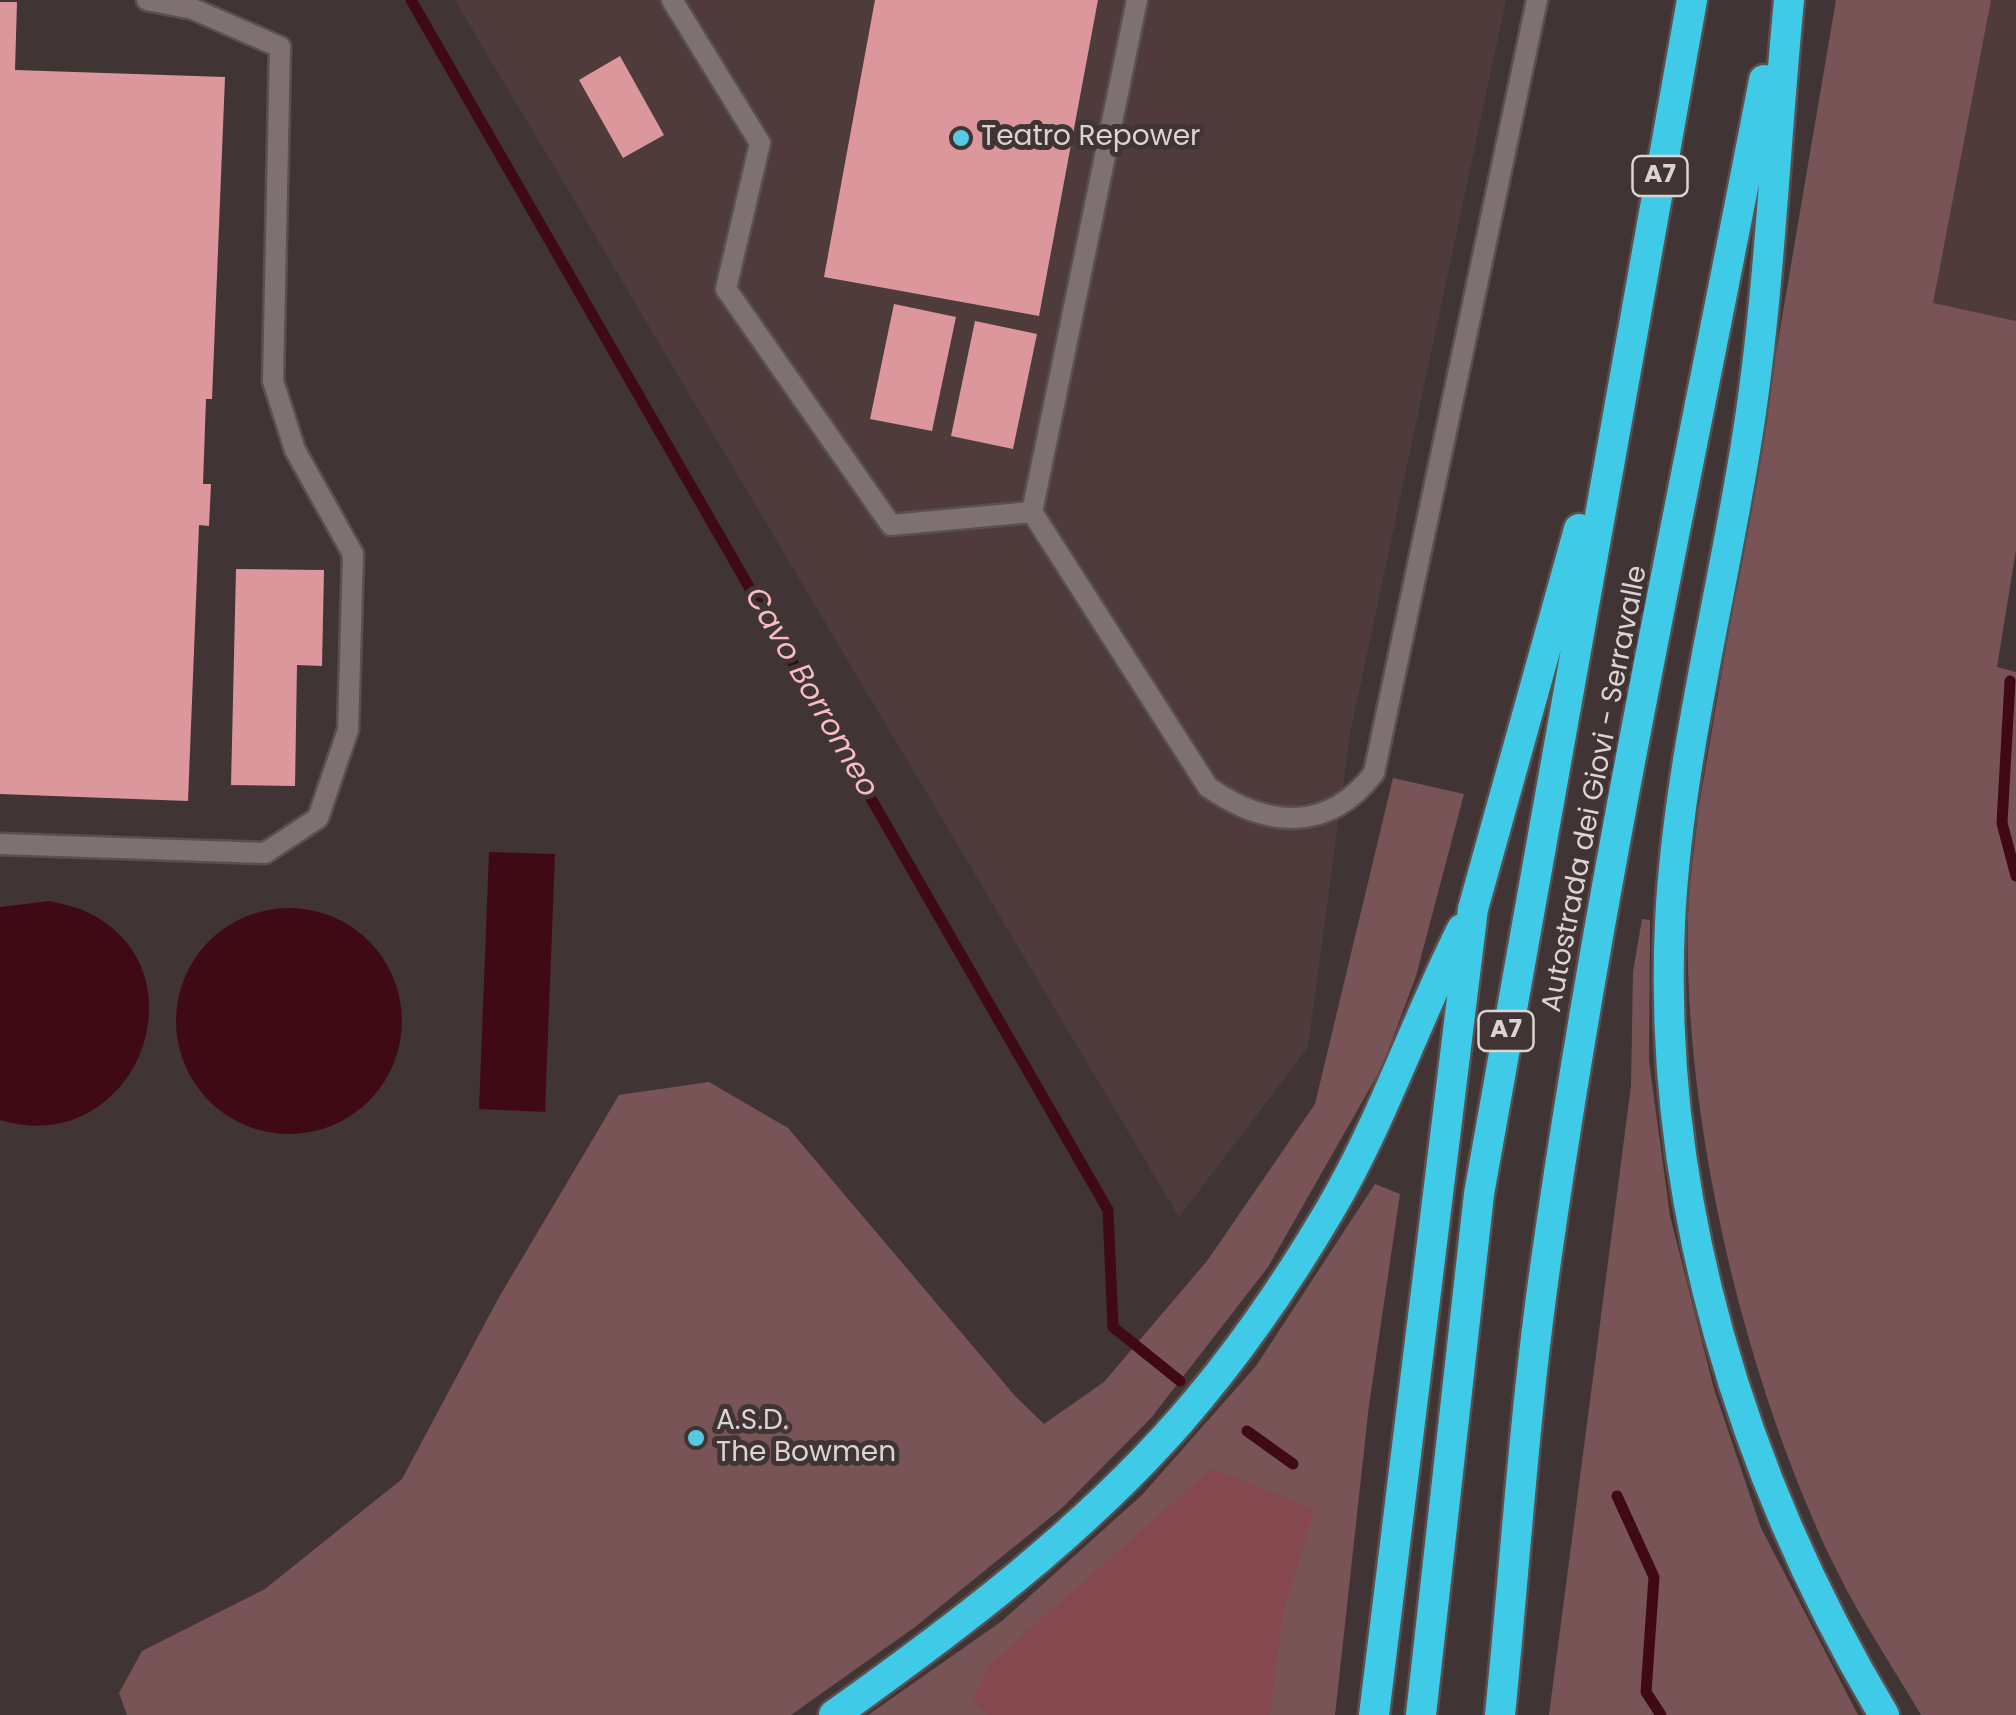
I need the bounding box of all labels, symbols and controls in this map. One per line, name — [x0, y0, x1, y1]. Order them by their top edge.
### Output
place label: Teatro Repower — [981, 121, 1200, 155]
marker: Teatro Repower — [950, 127, 972, 149]
road number: A7 — [1632, 156, 1688, 196]
street label: Autostrada dei Giovi - Serravalle — [1536, 563, 1656, 1015]
water label: Cavo Borromeo — [735, 582, 885, 804]
road number: A7 — [1478, 1011, 1534, 1051]
place label: A.S.D. The Bowmen — [716, 1405, 896, 1471]
marker: A.S.D. The Bowmen — [685, 1427, 707, 1449]

